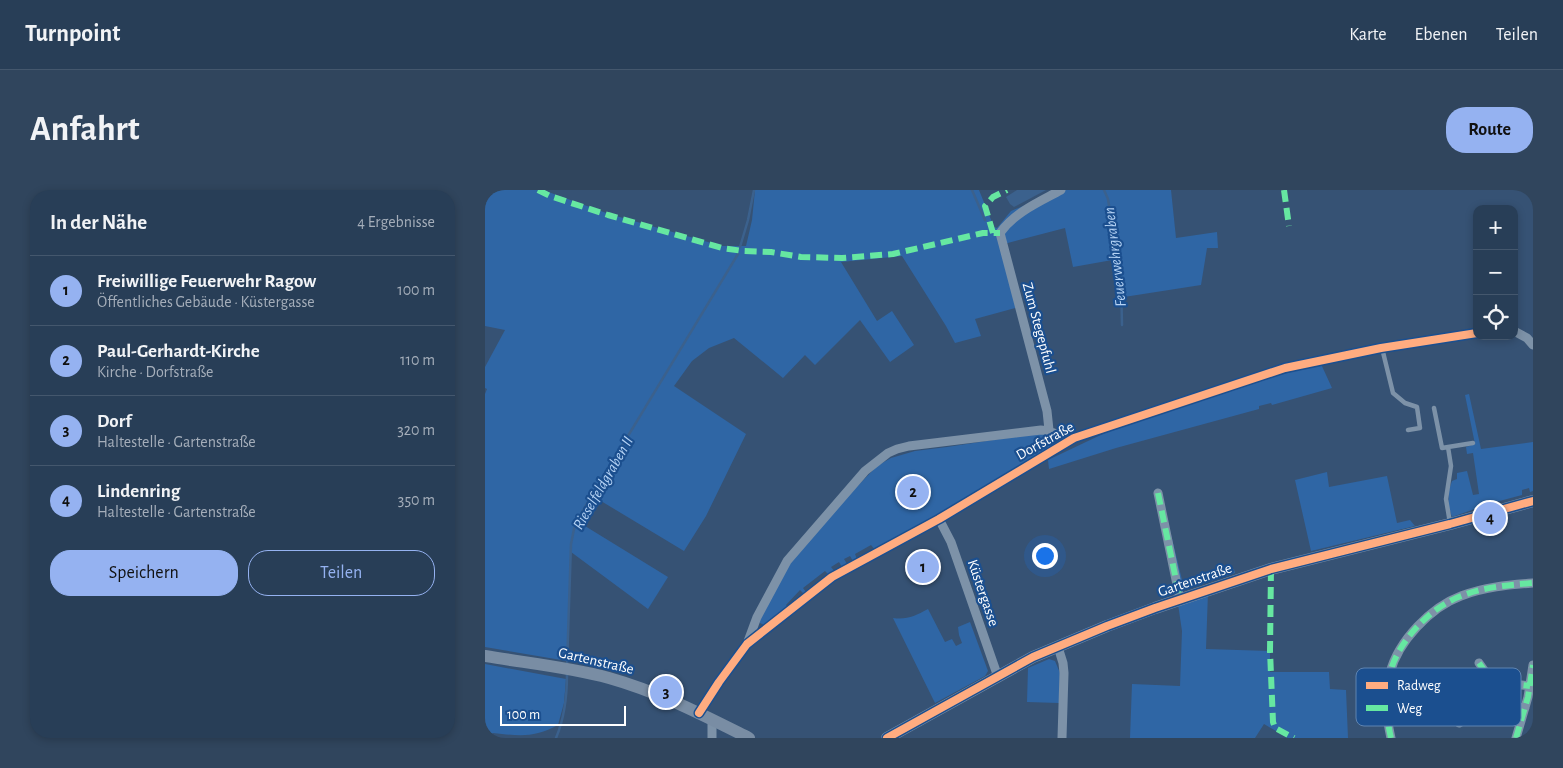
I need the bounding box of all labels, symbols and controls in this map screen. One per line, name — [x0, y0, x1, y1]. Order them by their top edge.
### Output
text: Turnpoint — [25, 22, 120, 46]
text: Karte — [1349, 26, 1387, 44]
text: Ebenen — [1415, 26, 1468, 44]
text: Teilen — [1496, 26, 1538, 44]
button: Route — [1446, 107, 1533, 153]
text: Anfahrt — [30, 112, 140, 147]
map controls — [1473, 205, 1518, 340]
button: + — [1473, 205, 1518, 250]
water label: Feuerwehrgraben — [1101, 206, 1129, 308]
text: In der Nähe — [50, 212, 147, 233]
text: 4 Ergebnisse — [357, 214, 435, 230]
button: − — [1473, 250, 1518, 295]
text: Freiwillige Feuerwehr Ragow — [97, 272, 316, 291]
street label: Zum Stegepfuhl — [1020, 281, 1058, 375]
text: 1 — [63, 282, 69, 298]
text: 100 m — [397, 282, 435, 298]
text: Öffentliches Gebäude · Küstergasse — [97, 294, 315, 310]
button: locate — [1473, 295, 1518, 340]
text: Paul-Gerhardt-Kirche — [97, 342, 260, 361]
text: 2 — [62, 352, 70, 368]
text: 110 m — [400, 352, 435, 368]
text: Kirche · Dorfstraße — [97, 364, 213, 380]
text: Dorf — [97, 412, 132, 431]
street label: Dorfstraße — [1014, 419, 1076, 463]
text: 3 — [63, 422, 69, 438]
text: 320 m — [397, 422, 435, 438]
text: Haltestelle · Gartenstraße — [97, 434, 256, 450]
water label: Rieselfeldgraben II — [570, 434, 636, 532]
pin: 2 — [897, 473, 929, 511]
text: Lindenring — [97, 482, 180, 501]
text: 4 — [62, 492, 70, 508]
text: 350 m — [398, 492, 435, 508]
pin: 4 — [1474, 499, 1506, 537]
text: Haltestelle · Gartenstraße — [97, 504, 256, 520]
your location — [1032, 543, 1058, 569]
pin: 1 — [907, 548, 939, 586]
button: Speichern — [50, 550, 238, 596]
button: Teilen — [248, 550, 435, 596]
street label: Küstergasse — [965, 558, 1001, 628]
street label: Gartenstraße — [1156, 560, 1234, 600]
street label: Gartenstraße — [557, 645, 635, 677]
legend — [1356, 668, 1521, 726]
pin: 3 — [650, 673, 682, 711]
text: Radweg — [1397, 679, 1441, 693]
text: Weg — [1397, 702, 1422, 716]
scale bar — [500, 703, 626, 726]
text: 100 m — [507, 708, 540, 722]

